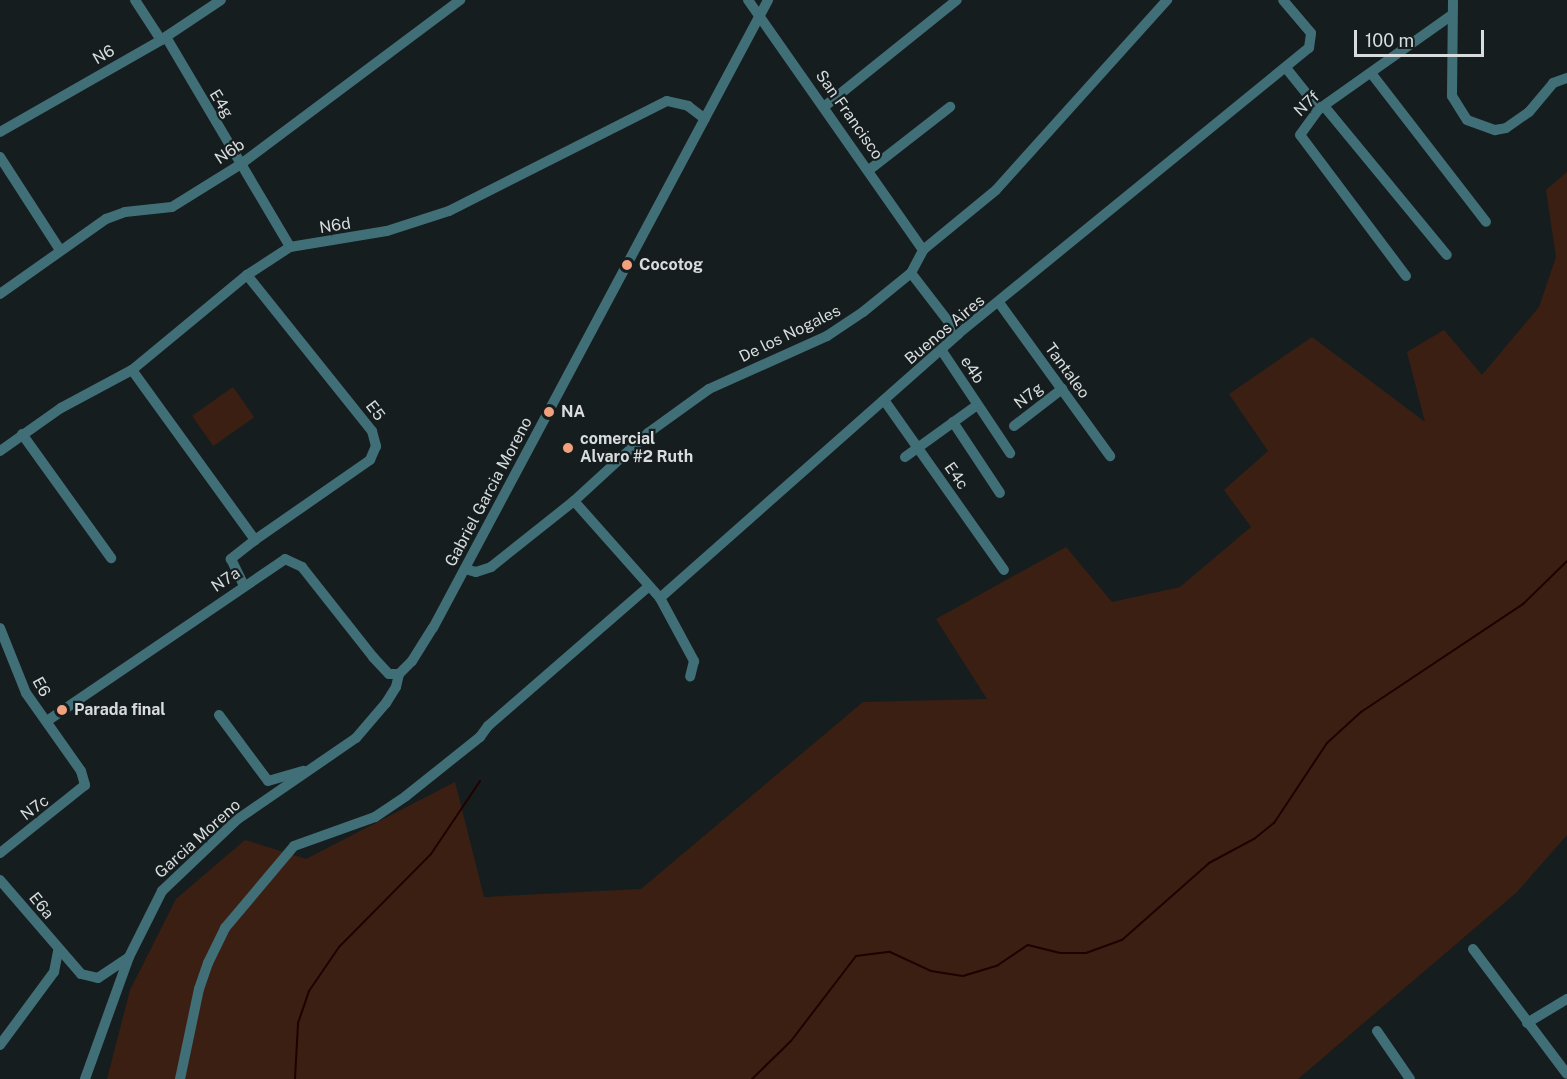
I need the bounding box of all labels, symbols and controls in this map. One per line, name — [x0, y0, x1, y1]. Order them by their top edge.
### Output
scale bar — [1357, 18, 1488, 56]
text: 100 m — [1365, 30, 1414, 51]
street label: N6 — [90, 41, 118, 69]
street label: San Francisco — [811, 67, 887, 163]
street label: E4g — [205, 86, 237, 122]
street label: N7f — [1290, 87, 1324, 121]
street label: N6b — [212, 135, 248, 169]
street label: N6d — [318, 214, 352, 238]
place label: Cocotog — [639, 255, 703, 275]
marker: Cocotog — [620, 258, 634, 272]
street label: Buenos Aires — [901, 291, 989, 369]
street label: De los Nogales — [736, 301, 844, 367]
street label: Tantaleo — [1040, 340, 1094, 402]
street label: e4b — [956, 353, 988, 387]
street label: N7g — [1011, 379, 1047, 413]
street label: E5 — [361, 397, 389, 425]
place label: NA — [561, 402, 585, 422]
marker: NA — [542, 405, 556, 419]
street label: Gabriel Garcia Moreno — [441, 414, 537, 570]
place label: comercial Alvaro #2 Ruth — [580, 429, 693, 467]
marker: comercial Alvaro #2 Ruth — [561, 441, 575, 455]
street label: E4c — [940, 459, 972, 493]
street label: N7a — [208, 564, 244, 596]
street label: E6 — [28, 674, 54, 700]
place label: Parada final — [74, 700, 166, 720]
marker: Parada final — [55, 703, 69, 717]
street label: N7c — [17, 791, 53, 825]
street label: Garcia Moreno — [151, 796, 245, 882]
street label: E6a — [24, 889, 58, 923]

